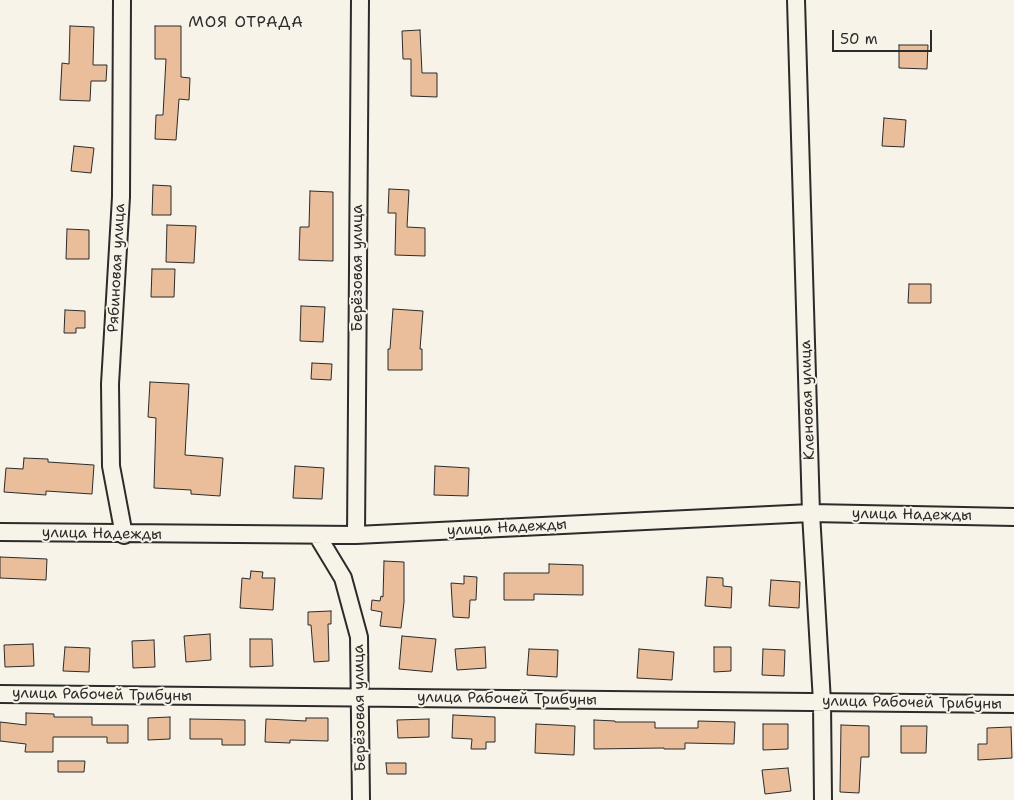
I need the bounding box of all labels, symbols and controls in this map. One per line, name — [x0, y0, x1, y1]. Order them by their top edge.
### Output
district label: МОЯ ОТРАДА — [187, 13, 305, 33]
scale bar — [834, 20, 934, 52]
text: 50 m — [840, 29, 878, 49]
street label: Рябиновая улица — [105, 203, 129, 333]
street label: Берёзовая улица — [349, 204, 367, 332]
street label: Кленовая улица — [797, 340, 819, 460]
street label: улица Надежды — [852, 505, 972, 525]
street label: улица Надежды — [447, 516, 567, 540]
street label: улица Надежды — [42, 524, 162, 544]
street label: Берёзовая улица — [350, 644, 370, 772]
street label: улица Рабочей Трибуны — [12, 684, 192, 706]
street label: улица Рабочей Трибуны — [417, 688, 597, 710]
street label: улица Рабочей Трибуны — [822, 692, 1002, 714]

